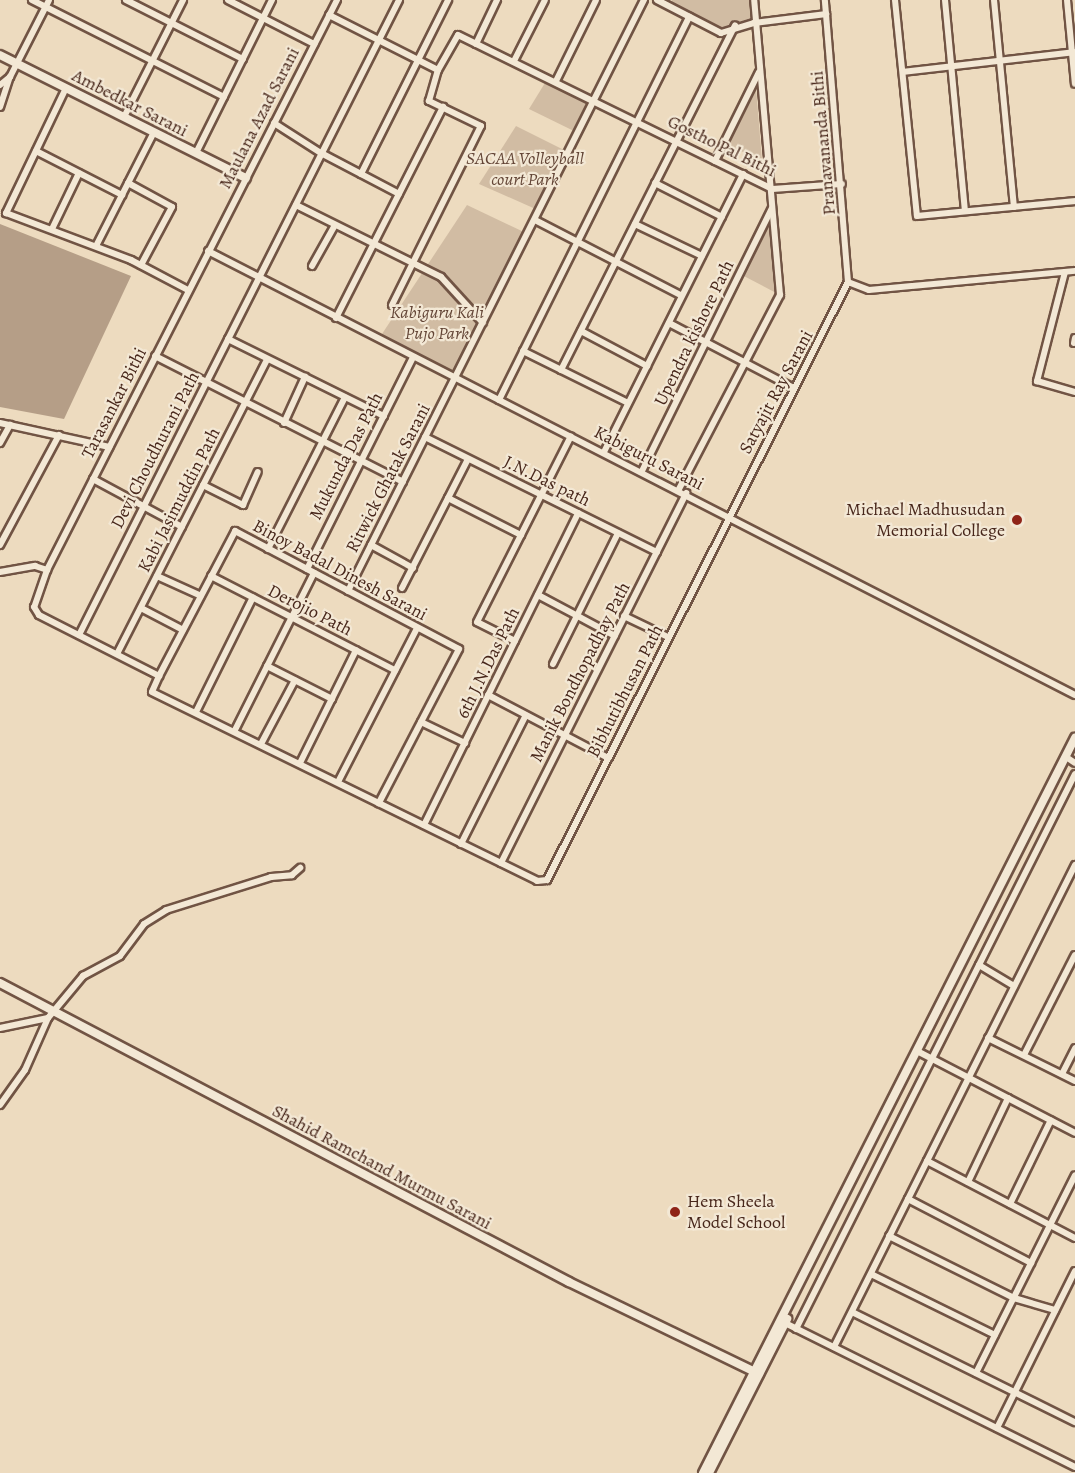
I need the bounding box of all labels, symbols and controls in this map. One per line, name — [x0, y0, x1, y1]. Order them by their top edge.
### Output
street label: Maulana Azad Sarani — [214, 44, 304, 192]
street label: Ambedkar Sarani — [68, 65, 192, 141]
street label: Pranavananda Bithi — [806, 70, 840, 216]
street label: Gostho Pal Bithi — [664, 110, 780, 182]
park label: SACAA Volleyball court Park — [466, 148, 584, 190]
street label: Upendra kishore Path — [649, 257, 739, 409]
park label: Kabiguru Kali Pujo Park — [390, 302, 484, 344]
street label: Satyajit Ray Sarani — [734, 327, 818, 457]
street label: Tarasankar Bithi — [77, 344, 151, 462]
street label: Devi Choudhurani Path — [106, 368, 204, 532]
street label: Mukunda Das Path — [305, 389, 387, 523]
street label: Ritwick Ghatak Sarani — [341, 400, 435, 556]
street label: Kabiguru Sarani — [591, 421, 707, 495]
street label: Kabi Jasimuddin Path — [133, 424, 225, 576]
street label: J.N.Das path — [500, 451, 594, 511]
place label: Michael Madhusudan Memorial College — [846, 499, 1005, 542]
marker: Michael Madhusudan Memorial College — [1010, 513, 1024, 527]
street label: Binoy Badal Dinesh Sarani — [249, 515, 431, 625]
street label: Derojio Path — [264, 579, 356, 641]
street label: Manik Bondhopadhay Path — [525, 579, 635, 765]
street label: 6th J.N.Das Path — [452, 604, 524, 722]
street label: Bibhutibhusan Path — [582, 621, 668, 761]
street label: Shahid Ramchand Murmu Sarani — [269, 1100, 495, 1234]
place label: Hem Sheela Model School — [687, 1191, 785, 1234]
marker: Hem Sheela Model School — [668, 1205, 682, 1219]

